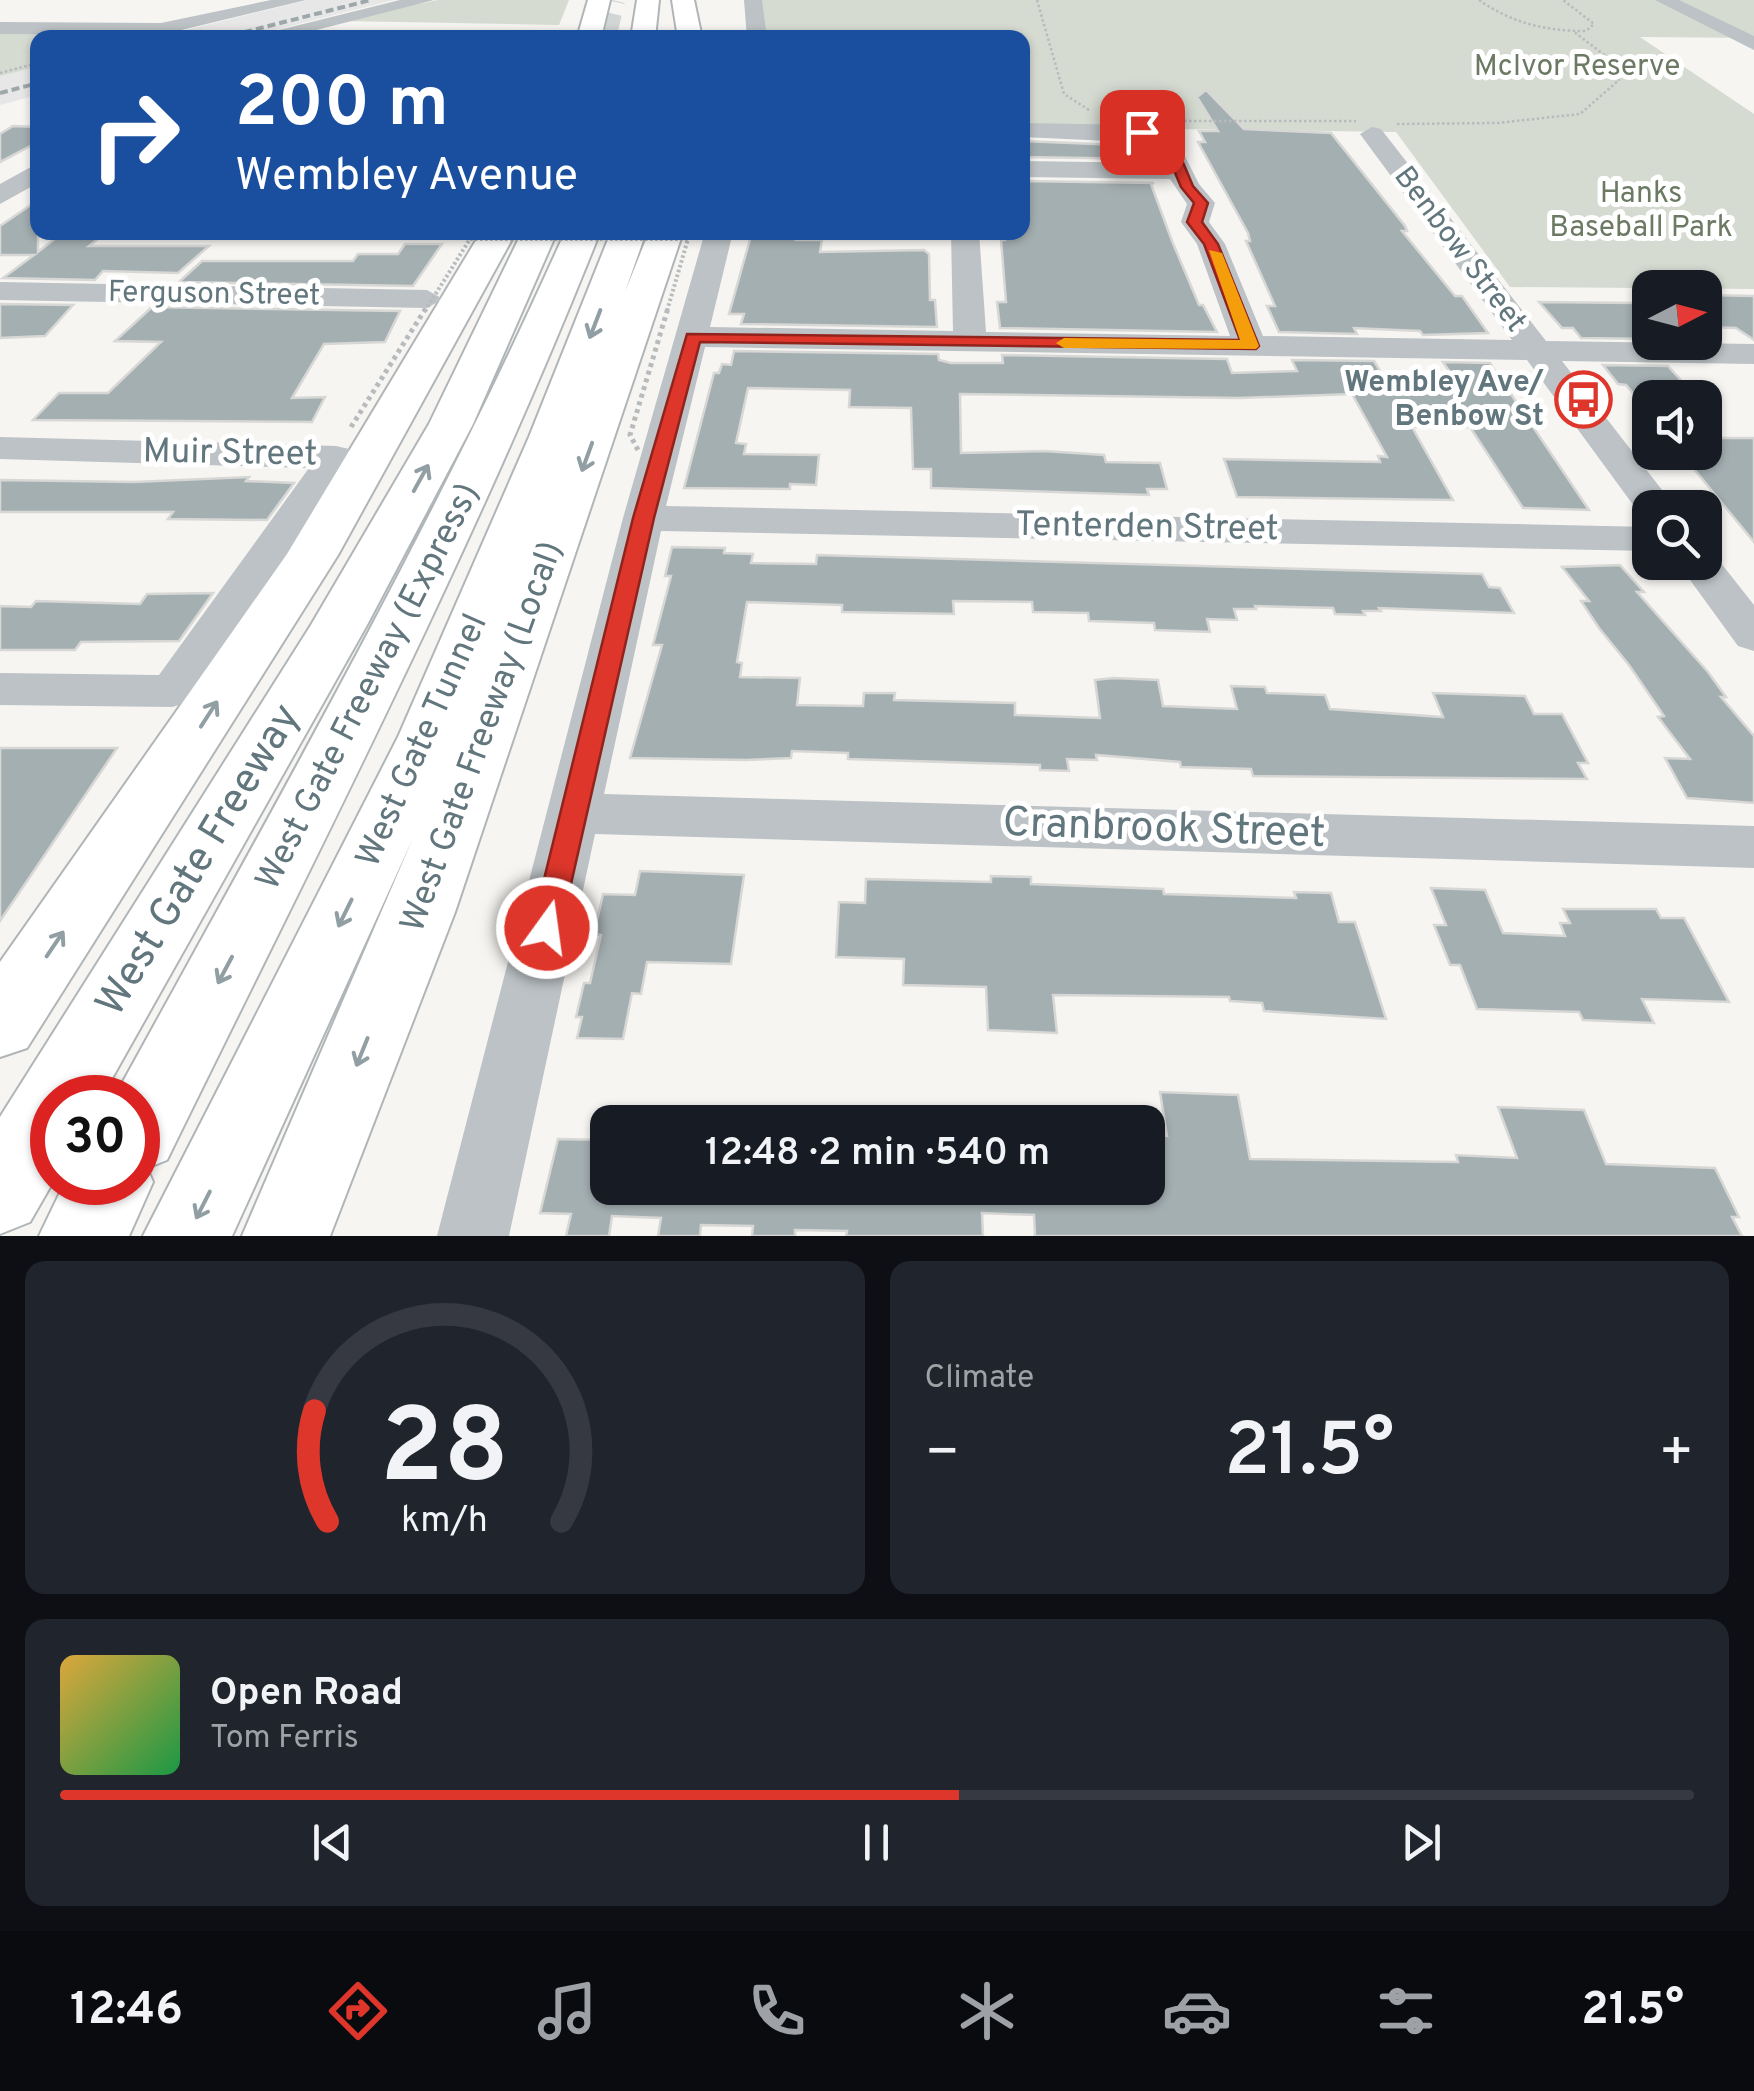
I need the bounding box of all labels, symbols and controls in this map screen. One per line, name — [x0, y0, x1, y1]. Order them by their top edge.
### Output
park label: McIvor Reserve — [1474, 49, 1680, 86]
text: 200 m — [235, 62, 449, 151]
icon: right — [70, 70, 200, 200]
pin — [1100, 90, 1185, 175]
icon: arrive — [1115, 105, 1170, 160]
text: Wembley Avenue — [235, 149, 578, 206]
street label: Benbow Street — [1385, 160, 1533, 340]
park label: Hanks Baseball Park — [1549, 176, 1733, 247]
north arrow — [1632, 270, 1722, 360]
map controls — [1632, 270, 1722, 580]
street label: Ferguson Street — [107, 275, 321, 315]
one-way arrow — [585, 307, 603, 338]
place label: Wembley Ave/ Benbow St — [1344, 365, 1544, 436]
bus stop icon: Wembley Ave/ Benbow St — [1553, 370, 1613, 430]
button: sound — [1632, 380, 1722, 470]
street label: Muir Street — [142, 430, 318, 478]
one-way arrow — [577, 441, 595, 471]
one-way arrow — [411, 464, 431, 494]
street label: West Gate Freeway (Express) — [247, 476, 491, 898]
button: search — [1632, 490, 1722, 580]
street label: Tenterden Street — [1015, 504, 1279, 552]
street label: West Gate Freeway (Local) — [392, 536, 574, 938]
street label: West Gate Tunnel — [347, 608, 499, 874]
street label: West Gate Freeway — [86, 695, 314, 1027]
one-way arrow — [198, 700, 219, 729]
street label: Cranbrook Street — [1002, 798, 1326, 862]
position arrow — [495, 876, 599, 980]
one-way arrow — [335, 897, 354, 927]
one-way arrow — [44, 930, 65, 958]
one-way arrow — [214, 955, 234, 985]
one-way arrow — [352, 1036, 370, 1066]
speed limit sign: 30 — [30, 1075, 160, 1205]
text: 12:48 · 2 min · 540 m — [705, 1130, 1050, 1179]
one-way arrow — [193, 1189, 212, 1219]
text: Climate — [925, 1359, 1034, 1399]
text: 28 — [380, 1387, 509, 1519]
text: 21.5° — [1224, 1407, 1394, 1502]
text: − — [925, 1420, 960, 1490]
text: + — [1659, 1420, 1694, 1490]
text: km/h — [401, 1499, 488, 1545]
text: Open Road — [210, 1670, 403, 1719]
text: Tom Ferris — [210, 1719, 359, 1759]
icon: previous — [305, 1815, 360, 1870]
icon: pause — [849, 1815, 904, 1870]
icon: next — [1394, 1815, 1449, 1870]
icon: directions — [323, 1976, 393, 2046]
icon: music — [532, 1976, 602, 2046]
icon: phone — [742, 1976, 812, 2046]
icon: climate — [952, 1976, 1022, 2046]
icon: car — [1162, 1976, 1232, 2046]
icon: filters — [1371, 1976, 1441, 2046]
text: 12:46 — [70, 1983, 183, 2040]
text: 21.5° — [1581, 1983, 1684, 2040]

